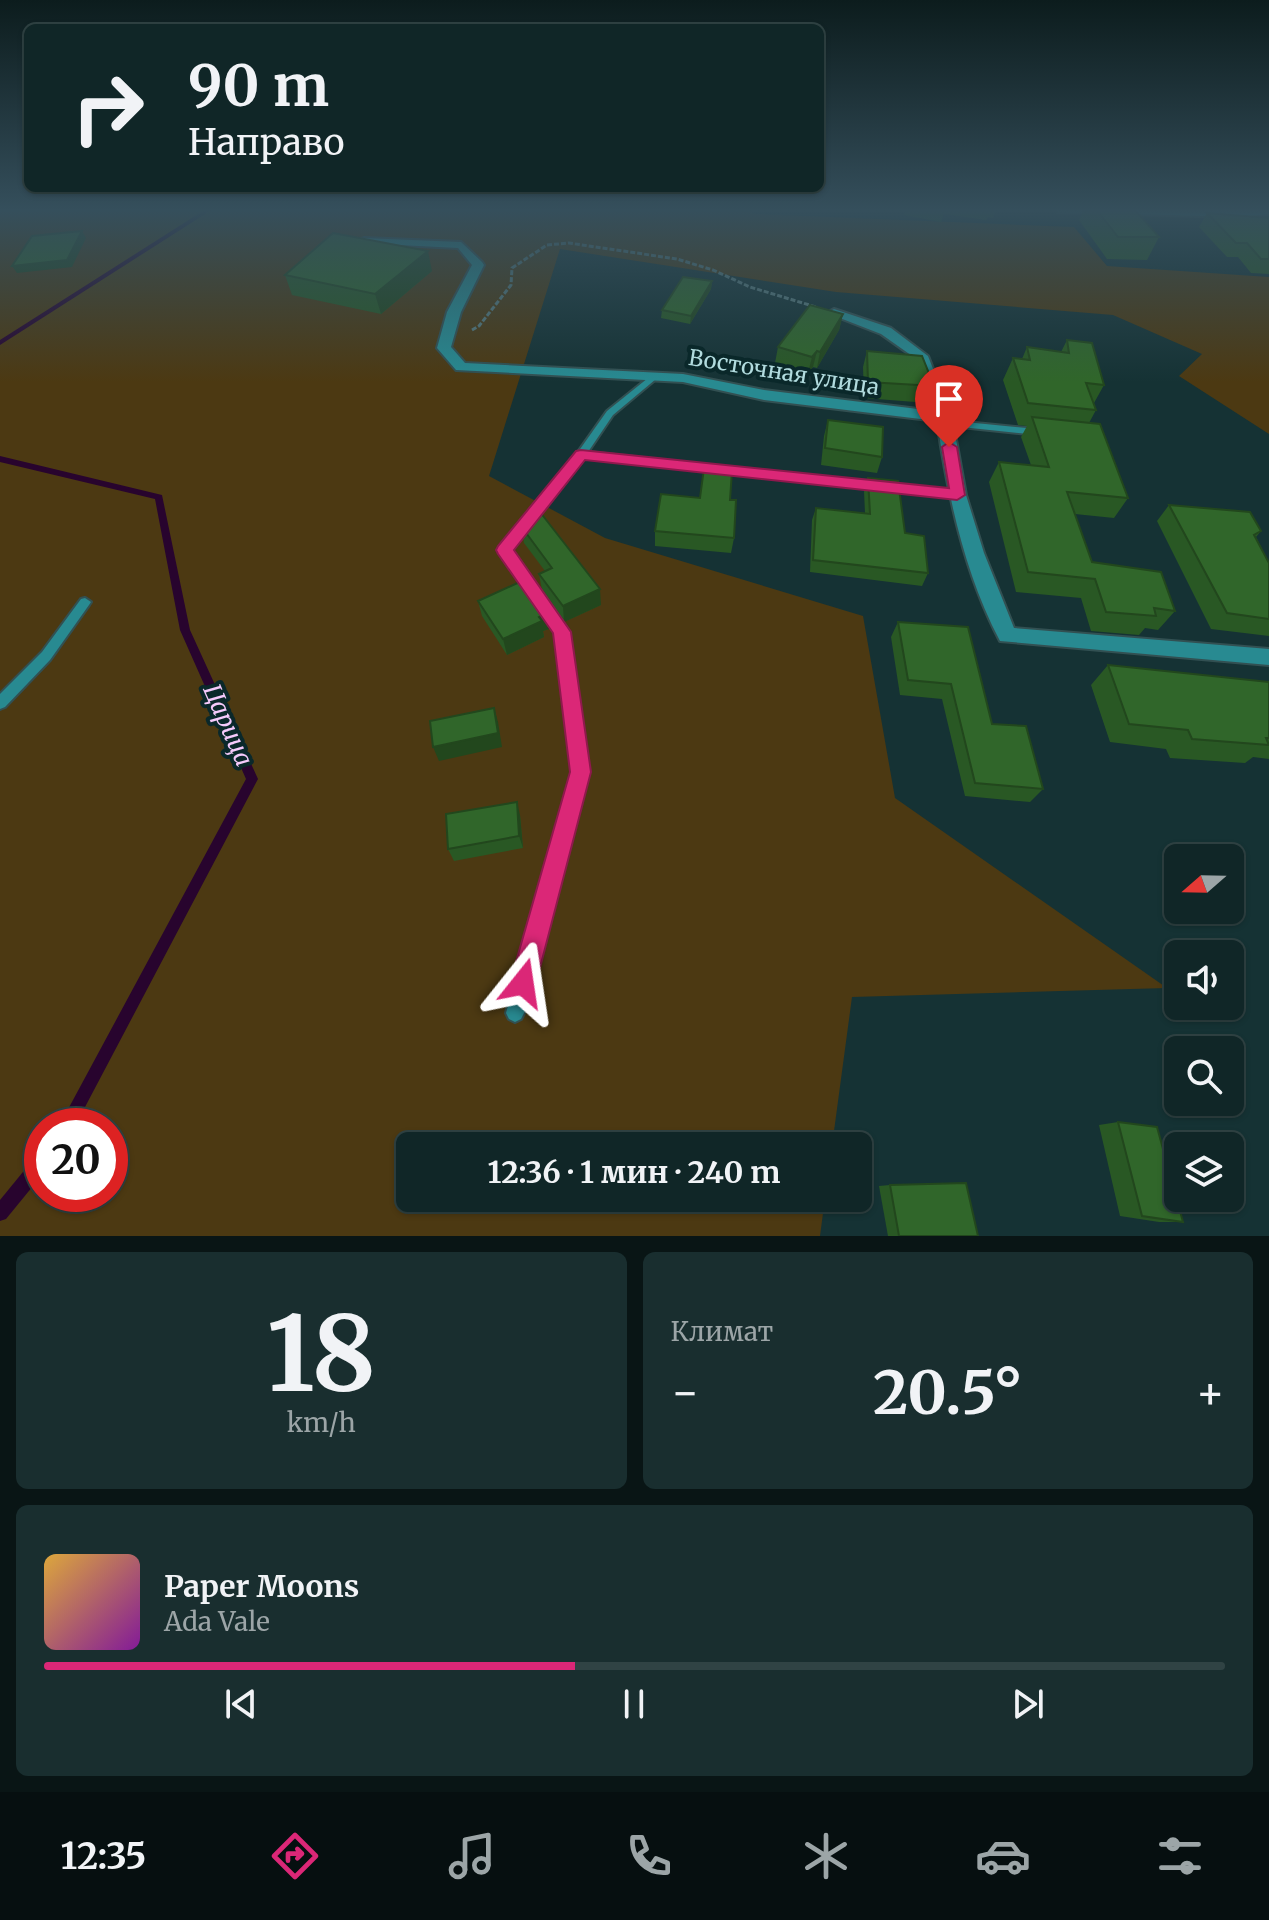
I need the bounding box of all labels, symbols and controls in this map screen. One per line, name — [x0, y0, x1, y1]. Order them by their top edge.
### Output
text: 90 m — [188, 51, 329, 121]
icon: right — [56, 56, 160, 160]
text: Направо — [188, 120, 344, 165]
street label: Восточная улица — [687, 343, 882, 401]
pin — [915, 365, 983, 447]
icon: arrive — [927, 377, 971, 421]
water label: Царица — [196, 679, 260, 771]
north arrow — [1164, 844, 1244, 924]
map controls — [1164, 844, 1244, 1212]
button: sound — [1164, 940, 1244, 1020]
position arrow — [481, 941, 565, 1025]
button: search — [1164, 1036, 1244, 1116]
speed limit sign: 20 — [24, 1108, 128, 1212]
button: layers — [1164, 1132, 1244, 1212]
text: 12:36 · 1 мин · 240 m — [487, 1153, 781, 1191]
text: 18 — [266, 1289, 376, 1419]
text: Климат — [671, 1315, 773, 1348]
text: 20.5° — [873, 1355, 1023, 1430]
text: − — [671, 1365, 700, 1420]
text: + — [1196, 1365, 1225, 1420]
text: km/h — [287, 1406, 356, 1439]
text: Paper Moons — [164, 1567, 359, 1605]
text: Ada Vale — [164, 1605, 270, 1638]
icon: previous — [219, 1682, 263, 1726]
icon: pause — [612, 1682, 656, 1726]
icon: next — [1006, 1682, 1050, 1726]
icon: directions — [267, 1828, 323, 1884]
icon: music — [444, 1828, 500, 1884]
icon: phone — [621, 1828, 677, 1884]
icon: climate — [798, 1828, 854, 1884]
icon: car — [975, 1828, 1031, 1884]
icon: filters — [1152, 1828, 1208, 1884]
text: 12:35 — [61, 1834, 146, 1879]

